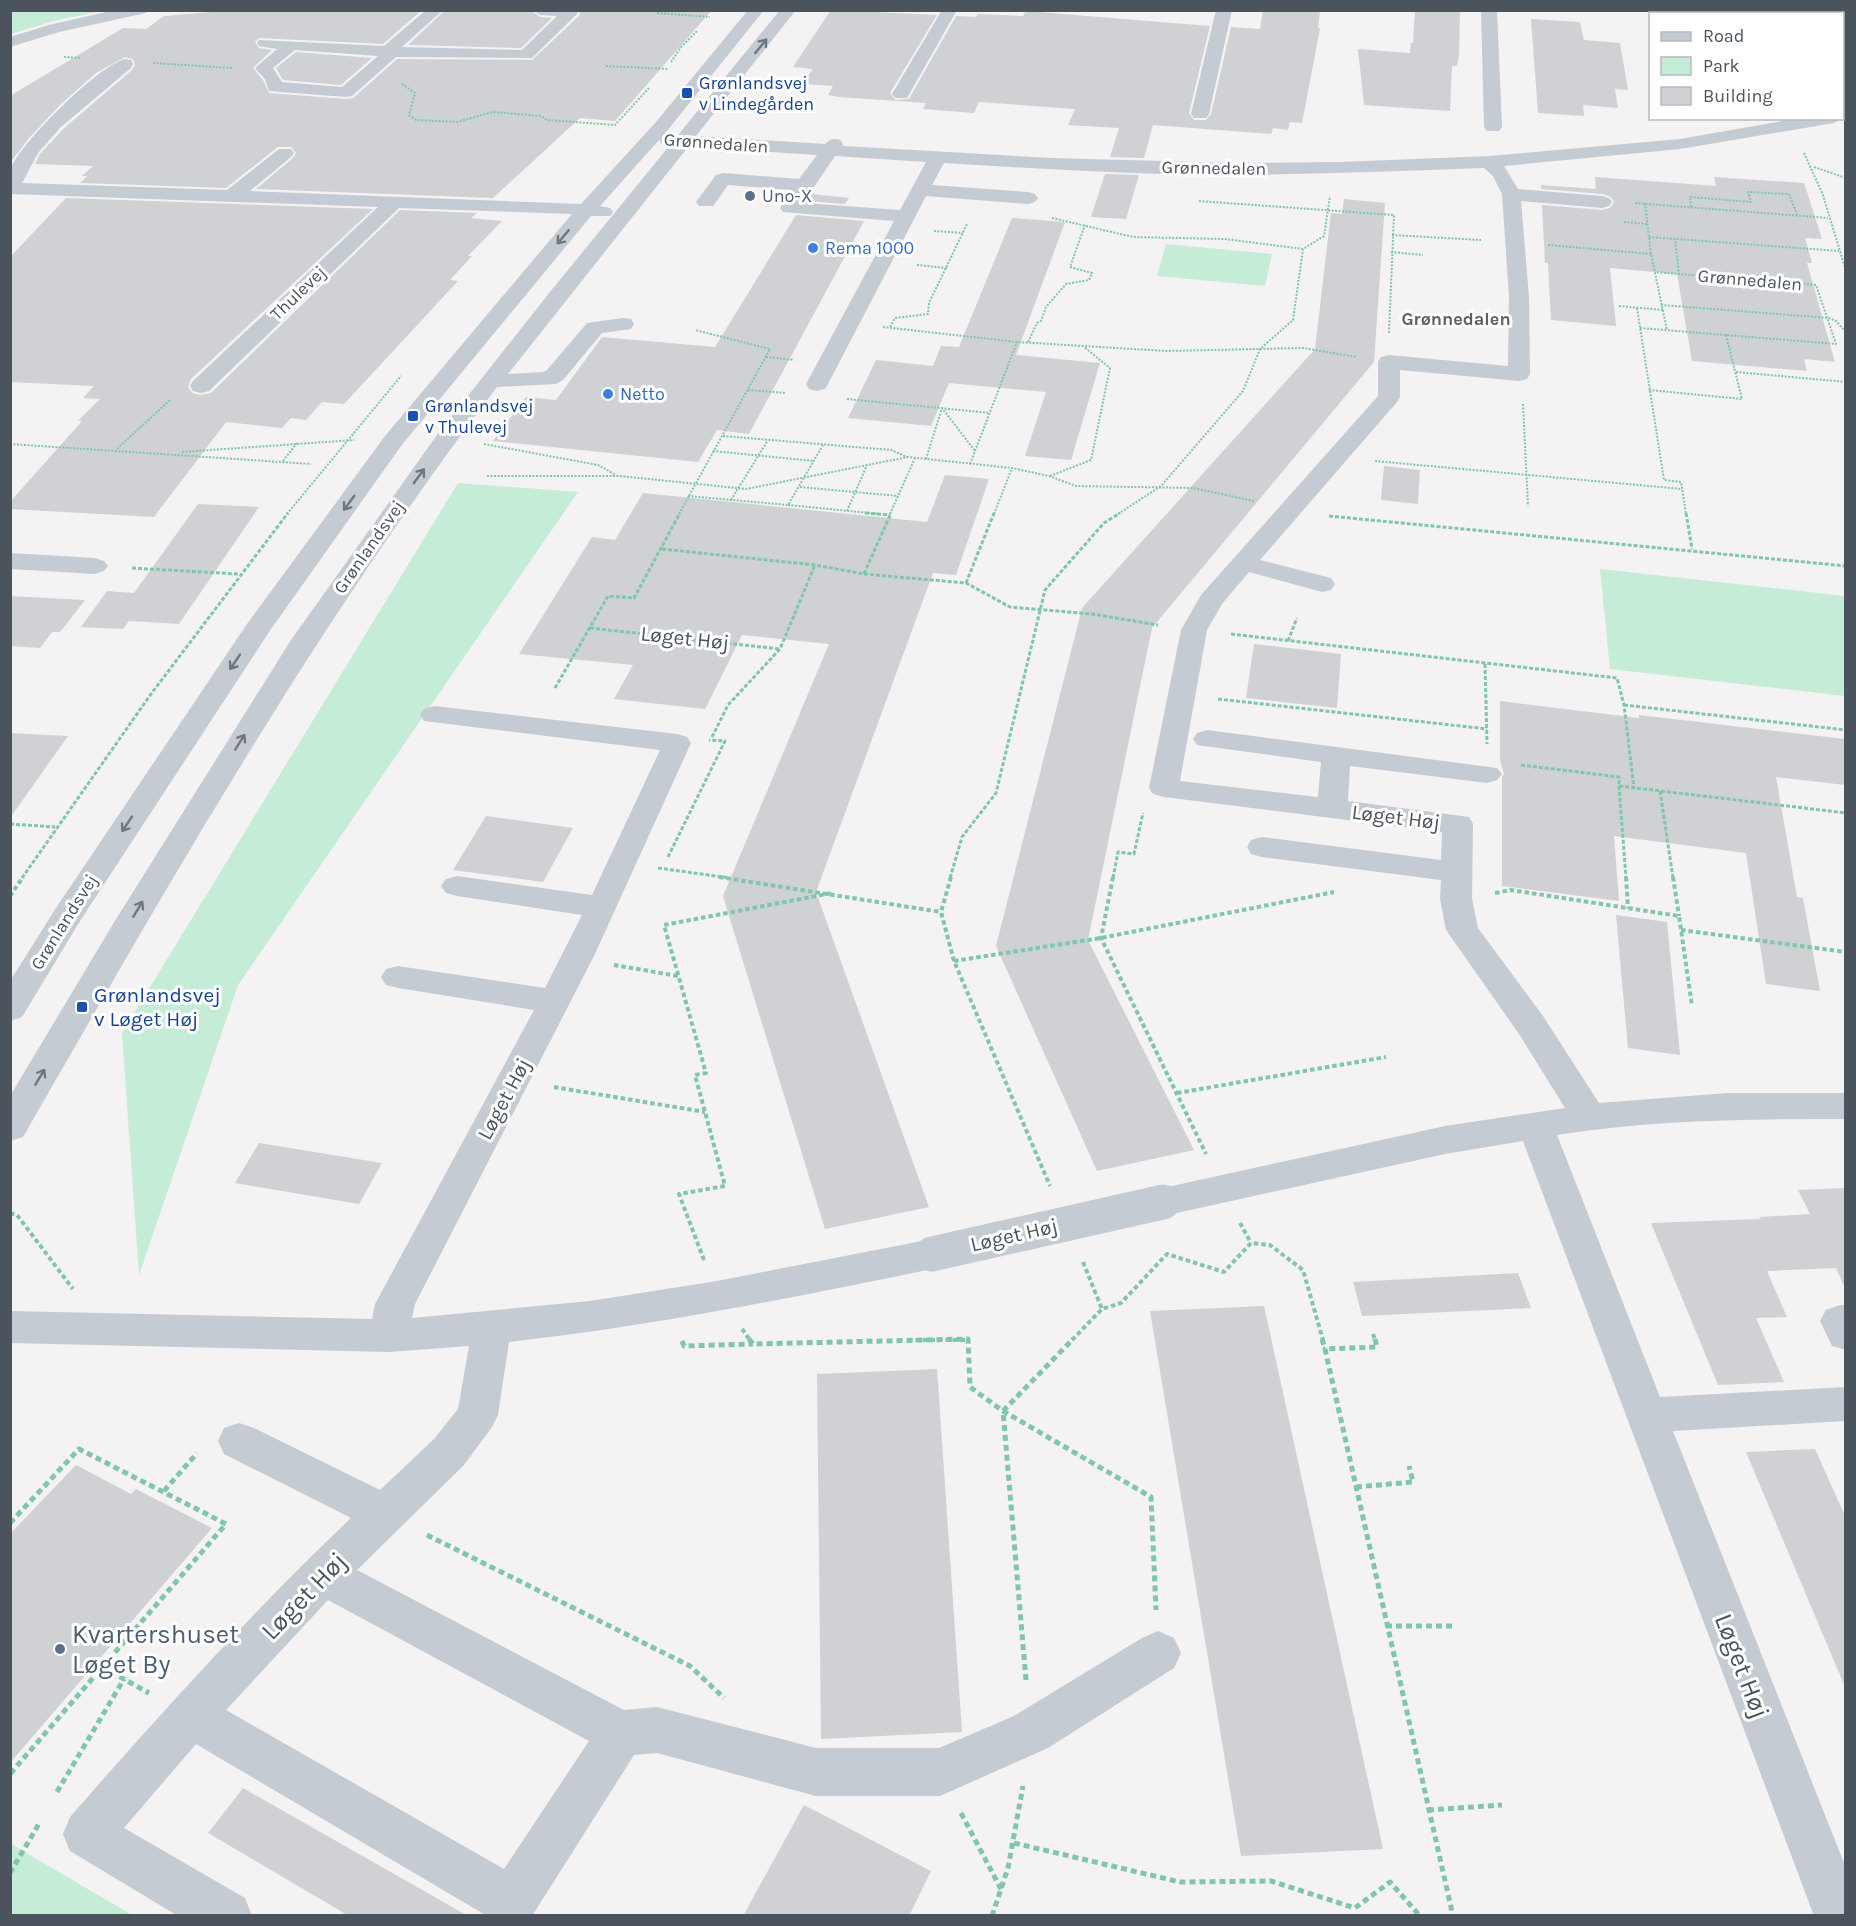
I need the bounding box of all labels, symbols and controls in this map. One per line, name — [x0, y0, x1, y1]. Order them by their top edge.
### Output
legend — [1649, 12, 1844, 120]
text: Road — [1703, 25, 1744, 47]
one-way arrow — [754, 38, 767, 54]
text: Park — [1703, 55, 1740, 77]
place label: Grønlandsvej v Lindegården — [699, 72, 814, 115]
text: Building — [1703, 85, 1773, 107]
marker: Grønlandsvej v Lindegården — [680, 86, 694, 100]
street label: Grønnedalen — [663, 128, 769, 158]
street label: Grønnedalen — [1161, 156, 1267, 180]
place label: Uno-X — [762, 185, 812, 207]
marker: Uno-X — [743, 189, 757, 203]
one-way arrow — [556, 229, 570, 244]
place label: Rema 1000 — [825, 237, 914, 259]
marker: Rema 1000 — [806, 241, 820, 255]
street label: Thulevej — [266, 261, 330, 325]
street label: Grønnedalen — [1697, 264, 1803, 296]
district label: Grønnedalen — [1401, 308, 1511, 330]
place label: Netto — [620, 383, 665, 405]
marker: Netto — [601, 387, 615, 401]
place label: Grønlandsvej v Thulevej — [425, 395, 534, 438]
marker: Grønlandsvej v Thulevej — [406, 409, 420, 423]
one-way arrow — [413, 468, 425, 484]
one-way arrow — [342, 495, 355, 511]
street label: Grønlandsvej — [329, 496, 409, 598]
street label: Løget Høj — [640, 621, 730, 655]
one-way arrow — [229, 653, 241, 670]
one-way arrow — [234, 735, 246, 751]
street label: Løget Høj — [1350, 800, 1442, 834]
one-way arrow — [121, 816, 134, 833]
street label: Grønlandsvej — [26, 870, 102, 974]
one-way arrow — [133, 901, 145, 918]
place label: Grønlandsvej v Løget Høj — [94, 983, 221, 1031]
marker: Grønlandsvej v Løget Høj — [75, 1000, 89, 1014]
street label: Løget Høj — [473, 1054, 535, 1144]
one-way arrow — [35, 1069, 47, 1086]
street label: Løget Høj — [968, 1213, 1060, 1257]
street label: Løget Høj — [255, 1546, 353, 1646]
street label: Løget Høj — [1708, 1609, 1776, 1723]
place label: Kvartershuset Løget By — [72, 1619, 239, 1680]
marker: Kvartershuset Løget By — [53, 1642, 67, 1656]

